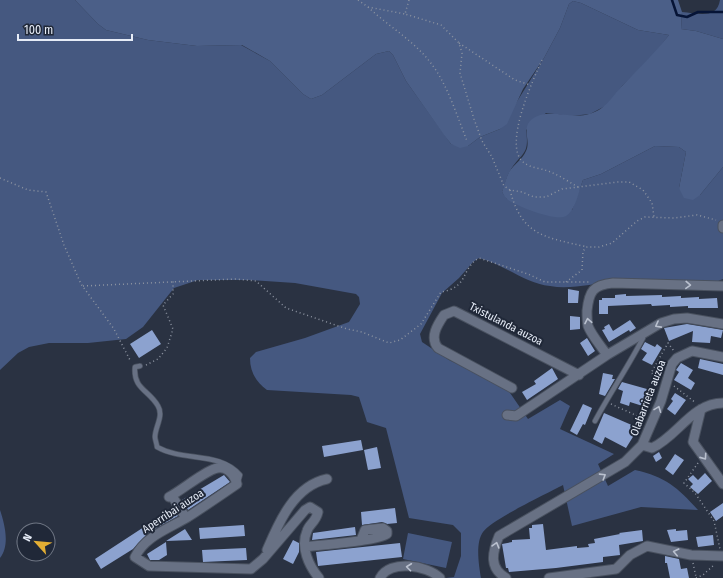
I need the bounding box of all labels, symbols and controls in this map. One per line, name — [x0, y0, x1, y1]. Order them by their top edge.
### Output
scale bar — [18, 16, 132, 42]
text: 100 m — [24, 23, 53, 37]
one-way arrow — [685, 281, 691, 289]
street label: Txistulanda auzoa — [467, 300, 545, 348]
one-way arrow — [585, 318, 593, 325]
one-way arrow — [655, 321, 662, 328]
street label: Olabarrieta auzoa — [628, 358, 668, 438]
one-way arrow — [653, 406, 661, 413]
one-way arrow — [699, 453, 706, 460]
one-way arrow — [599, 473, 606, 480]
street label: Aperribai auzoa — [140, 486, 206, 536]
north arrow — [16, 522, 56, 562]
text: N — [20, 532, 35, 544]
one-way arrow — [491, 542, 499, 548]
one-way arrow — [673, 549, 679, 557]
one-way arrow — [406, 563, 412, 572]

